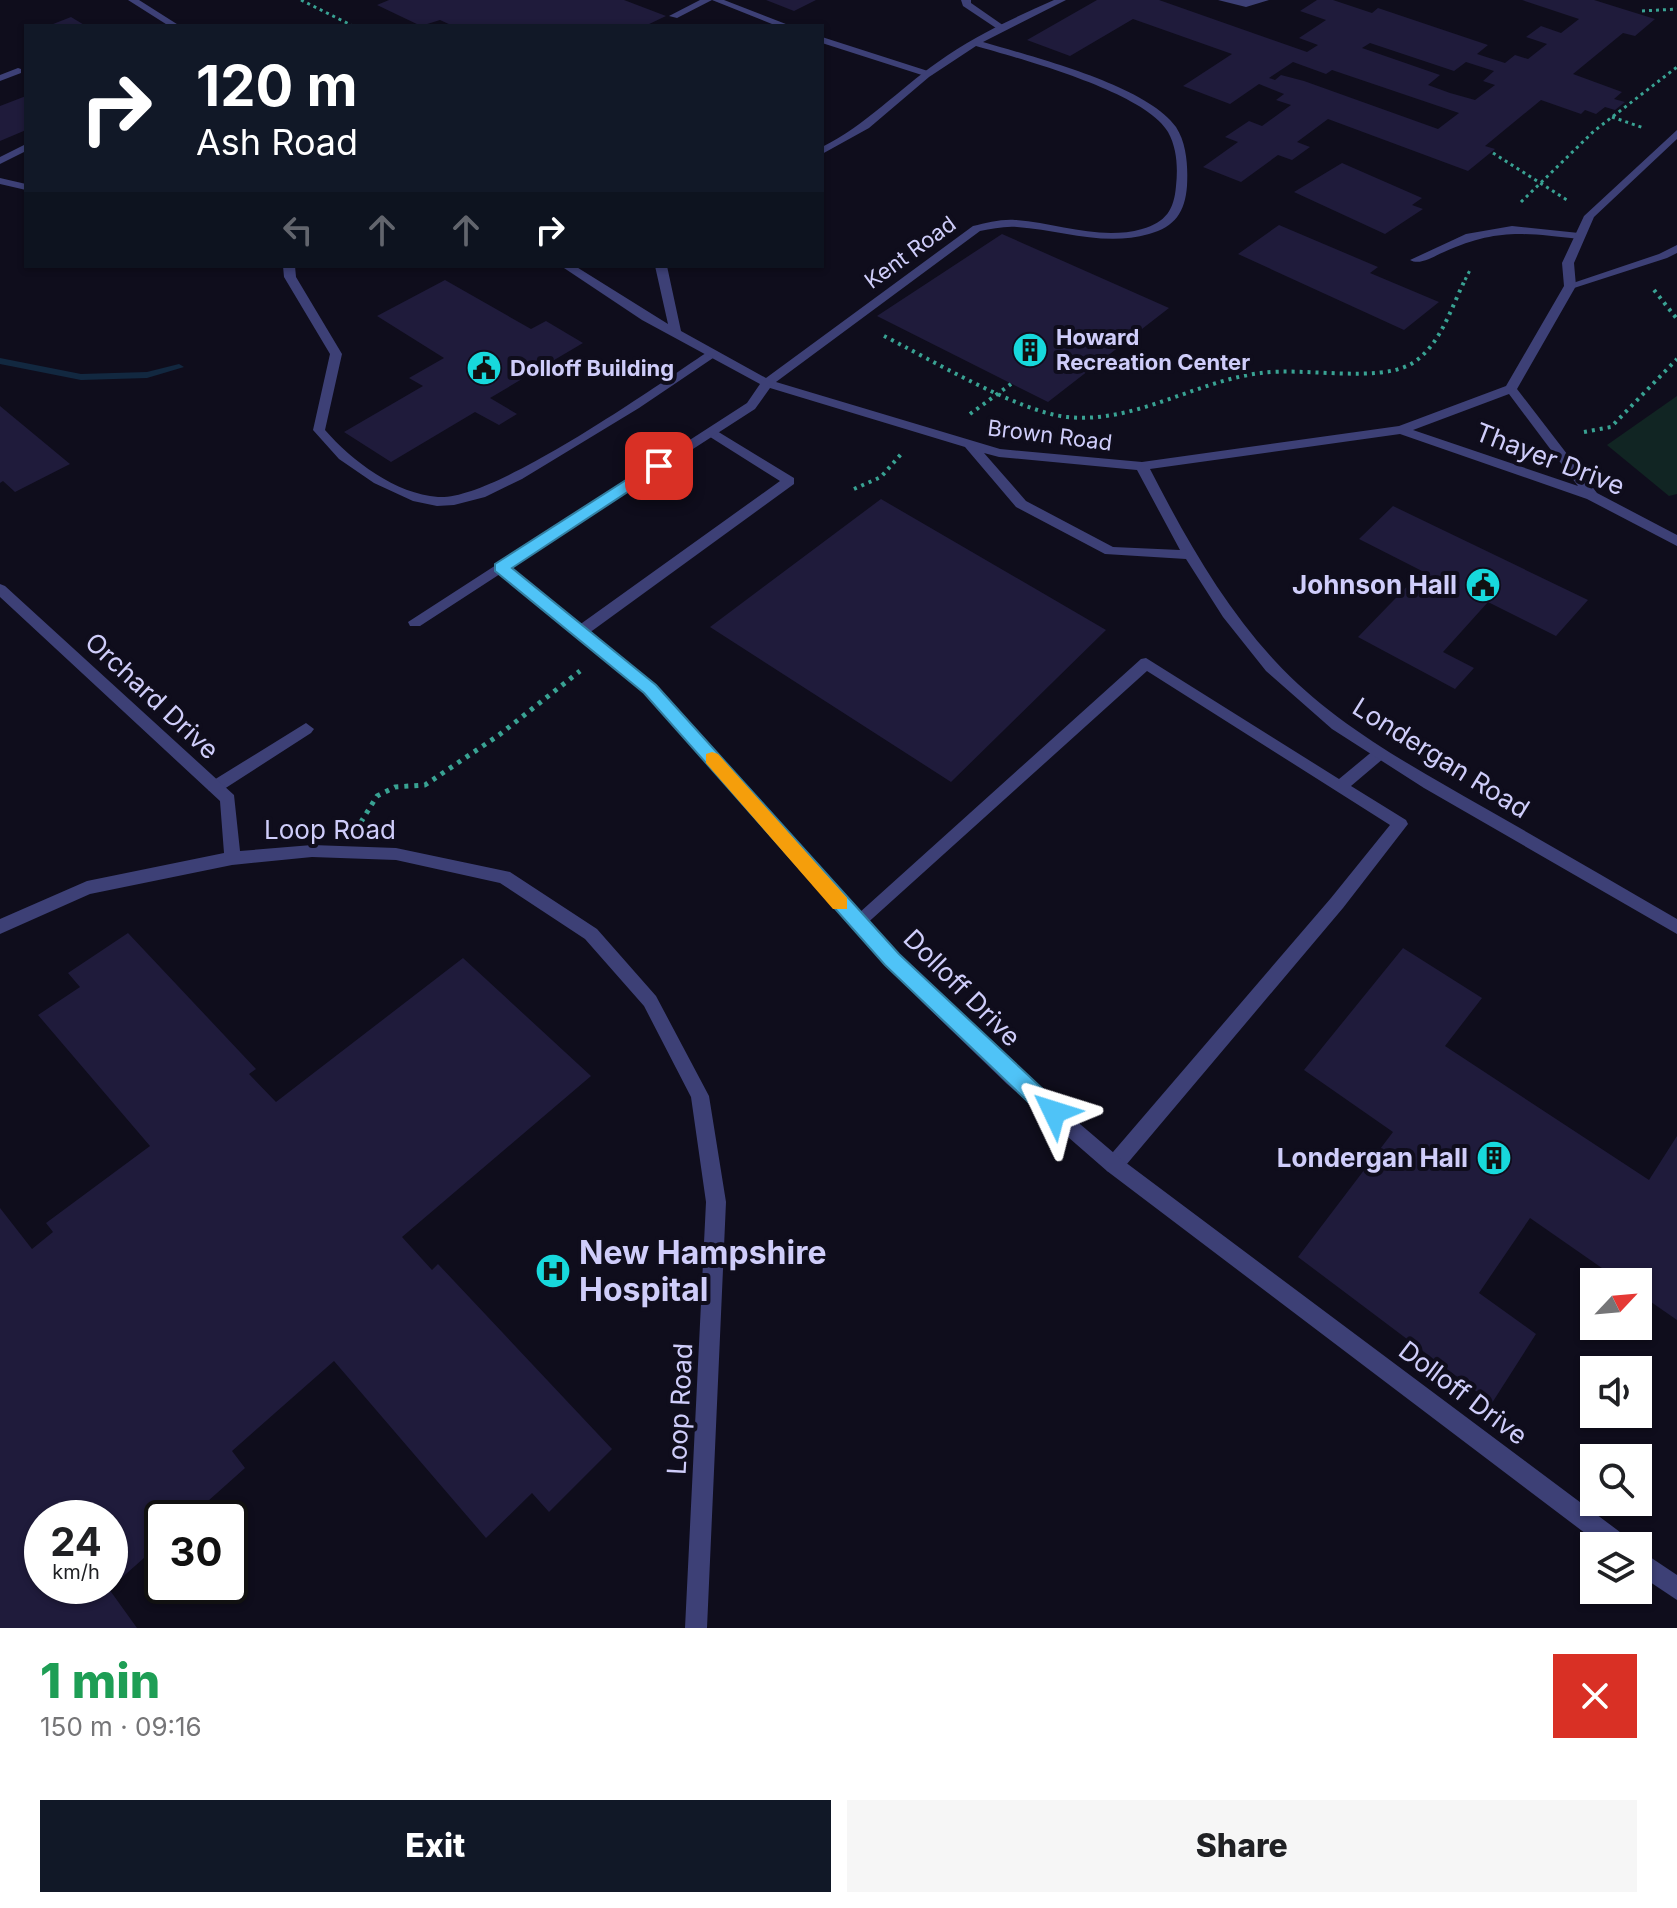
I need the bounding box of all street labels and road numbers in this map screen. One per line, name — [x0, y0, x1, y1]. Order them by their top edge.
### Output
street label: Kent Road — [859, 210, 961, 294]
street label: Brown Road — [986, 414, 1114, 456]
street label: Thayer Drive — [1471, 416, 1629, 501]
street label: Orchard Drive — [79, 626, 226, 765]
street label: Londergan Road — [1347, 691, 1535, 824]
street label: Loop Road — [264, 814, 396, 845]
street label: Dolloff Drive — [897, 923, 1027, 1053]
street label: Dolloff Drive — [1393, 1334, 1534, 1451]
street label: Loop Road — [661, 1342, 698, 1476]

